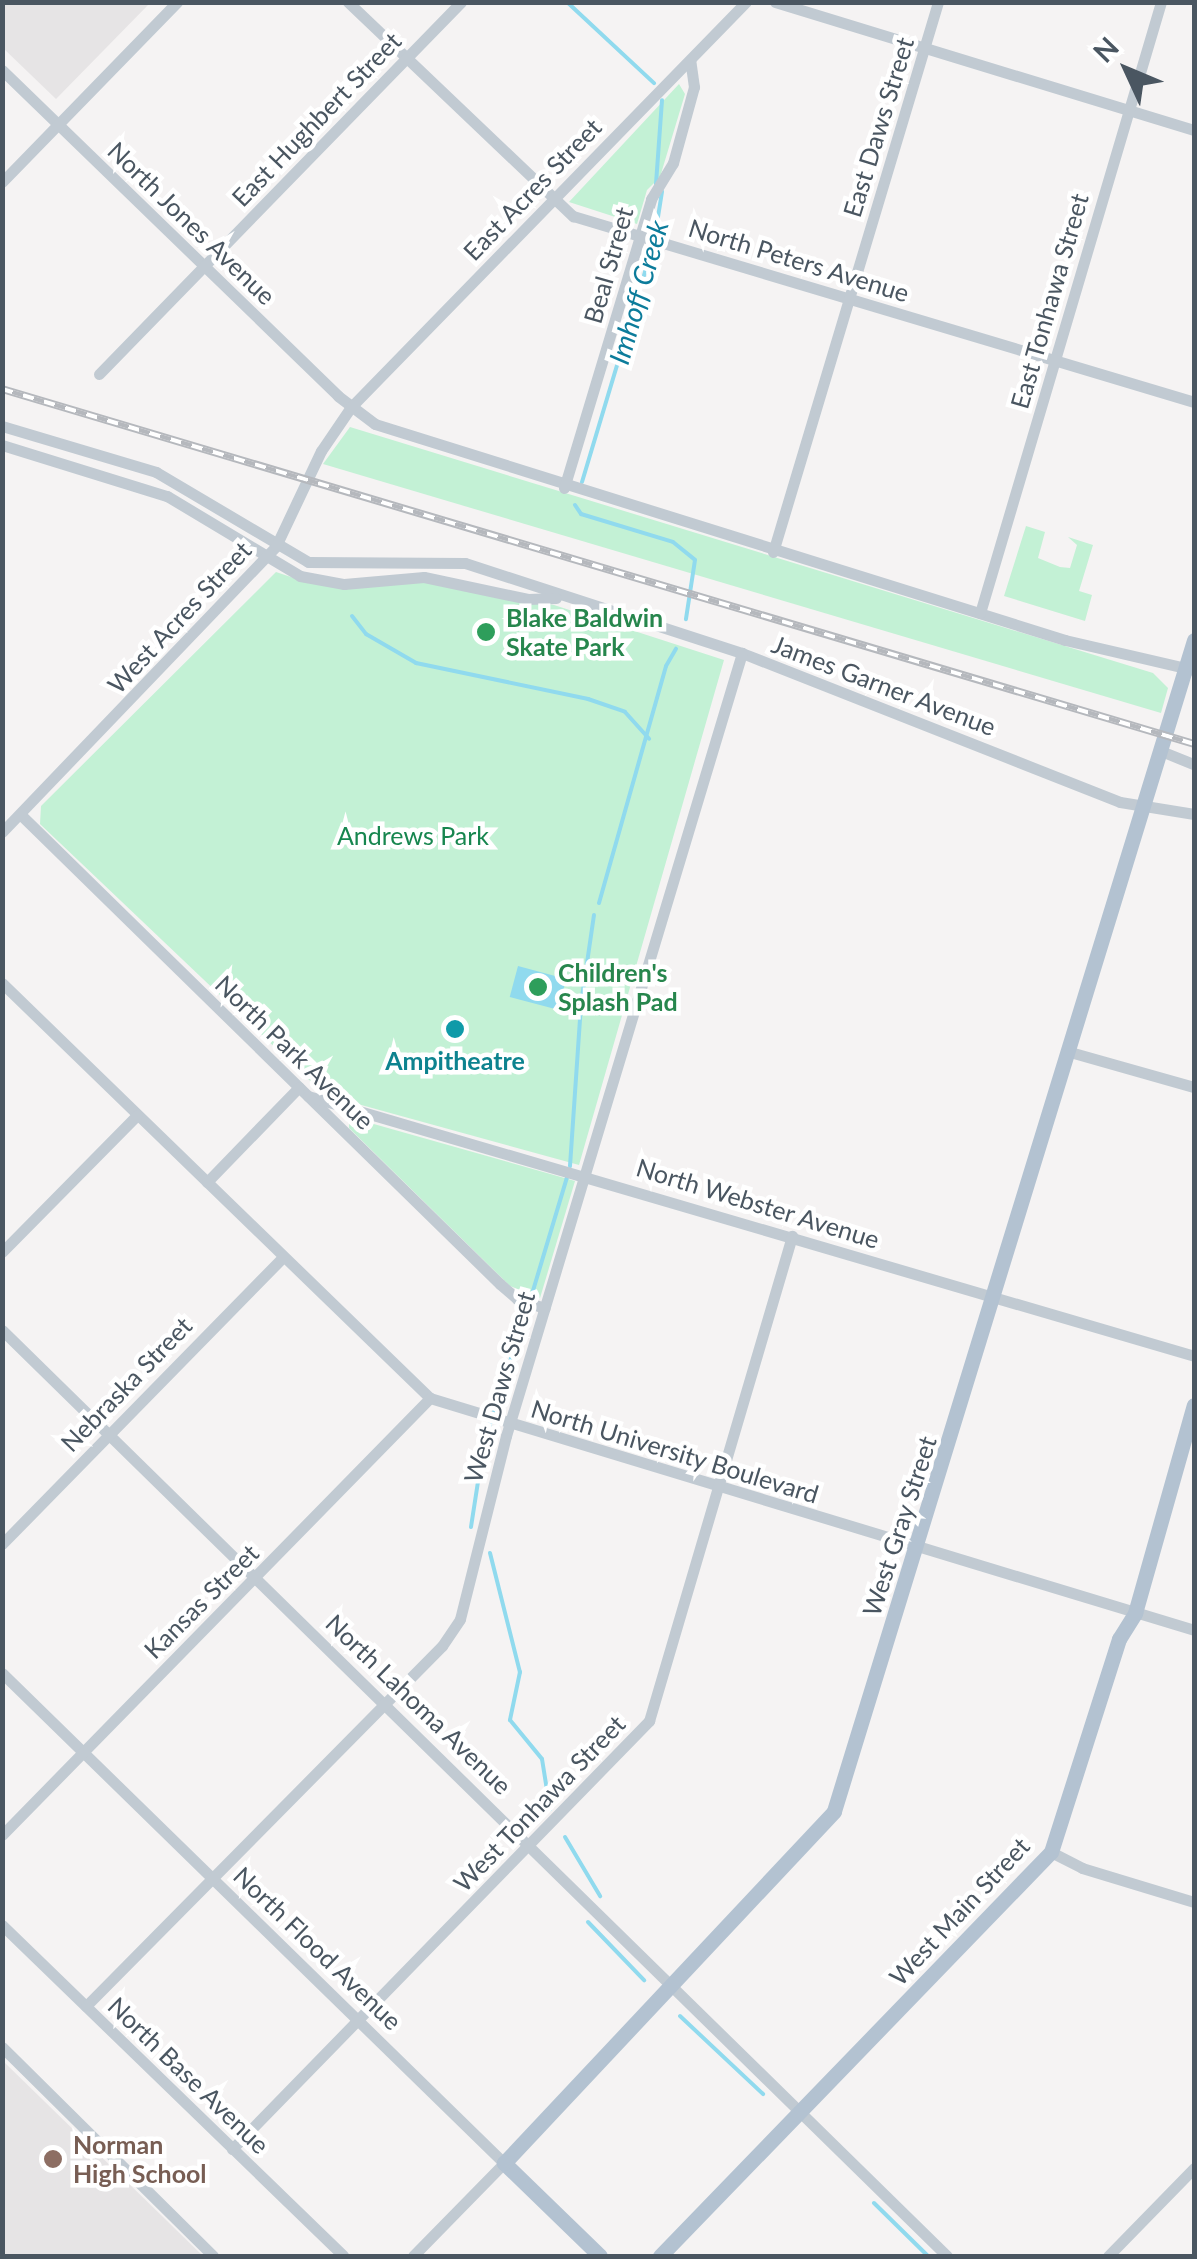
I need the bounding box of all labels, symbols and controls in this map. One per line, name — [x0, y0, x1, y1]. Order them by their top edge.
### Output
north arrow — [1077, 20, 1177, 120]
street label: East Hughbert Street — [225, 26, 407, 212]
text: N — [1086, 30, 1125, 69]
street label: East Daws Street — [836, 33, 920, 221]
street label: East Acres Street — [457, 112, 607, 266]
street label: North Jones Avenue — [101, 135, 283, 311]
street label: East Tonhawa Street — [1004, 190, 1094, 412]
street label: Beal Street — [577, 203, 639, 327]
street label: North Peters Avenue — [685, 212, 913, 308]
water label: Imhoff Creek — [601, 216, 675, 368]
street label: West Acres Street — [101, 535, 257, 699]
place label: Blake Baldwin Skate Park — [506, 603, 663, 662]
marker: Blake Baldwin Skate Park — [475, 621, 497, 643]
street label: James Garner Avenue — [767, 628, 1001, 742]
park label: Andrews Park — [337, 820, 489, 850]
place label: Children's Splash Pad — [558, 958, 678, 1017]
street label: North Park Avenue — [209, 969, 381, 1135]
marker: Children's Splash Pad — [527, 976, 549, 998]
marker: Ampitheatre — [444, 1018, 466, 1040]
place label: Ampitheatre — [385, 1045, 525, 1075]
street label: North Webster Avenue — [632, 1152, 884, 1254]
street label: West Daws Street — [457, 1288, 541, 1486]
street label: Nebraska Street — [54, 1310, 198, 1458]
street label: North University Boulevard — [527, 1393, 823, 1509]
street label: West Gray Street — [856, 1432, 942, 1620]
street label: Kansas Street — [138, 1538, 264, 1664]
street label: North Lahoma Avenue — [320, 1607, 518, 1801]
street label: West Tonhawa Street — [447, 1708, 631, 1898]
street label: West Main Street — [883, 1831, 1035, 1991]
street label: North Flood Avenue — [228, 1860, 408, 2036]
street label: North Base Avenue — [102, 1990, 276, 2160]
place label: Norman High School — [73, 2130, 207, 2189]
marker: Norman High School — [42, 2148, 64, 2170]

